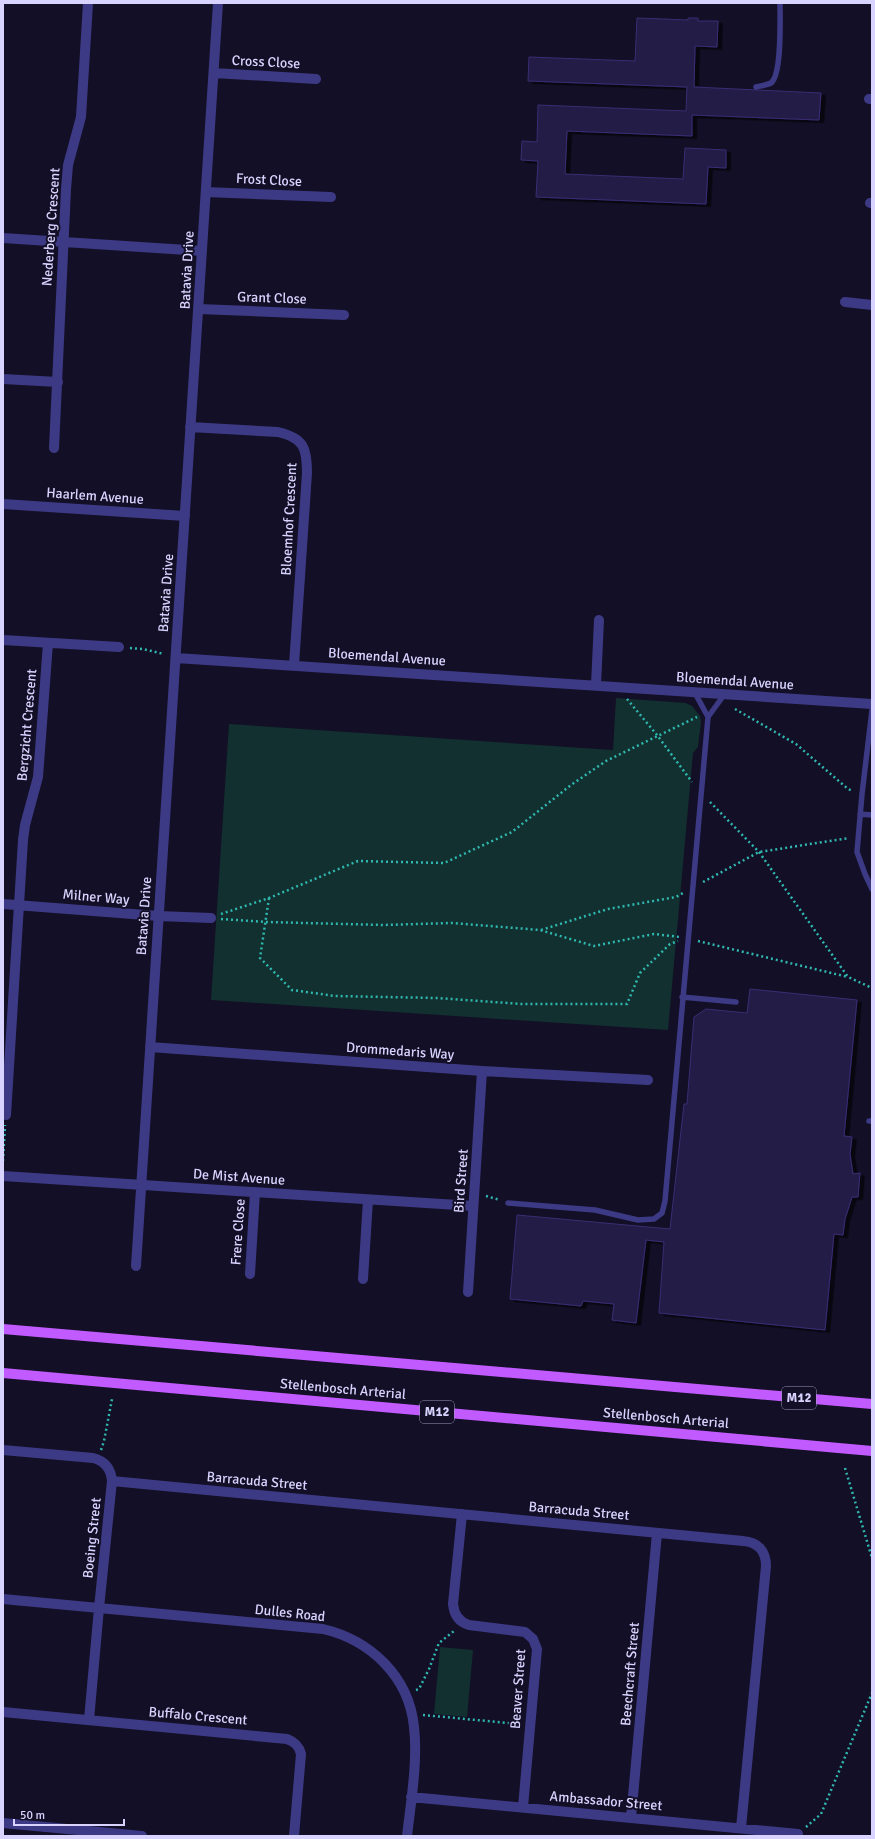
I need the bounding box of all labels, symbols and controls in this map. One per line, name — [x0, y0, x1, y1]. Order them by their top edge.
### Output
street label: Cross Close — [231, 52, 301, 72]
street label: Nederberg Crescent — [38, 167, 64, 287]
street label: Frost Close — [236, 170, 302, 190]
street label: Batavia Drive — [176, 230, 198, 310]
street label: Grant Close — [237, 288, 307, 308]
street label: Bloemhof Crescent — [278, 462, 300, 576]
street label: Haarlem Avenue — [46, 484, 144, 508]
street label: Batavia Drive — [155, 553, 177, 633]
street label: Bloemendal Avenue — [328, 644, 446, 670]
street label: Bergzicht Crescent — [14, 668, 40, 782]
street label: Bloemendal Avenue — [676, 668, 794, 694]
street label: Batavia Drive — [133, 876, 155, 956]
street label: Milner Way — [62, 886, 131, 908]
street label: Drommedaris Way — [345, 1039, 455, 1063]
street label: Bird Street — [450, 1148, 472, 1214]
street label: De Mist Avenue — [192, 1165, 286, 1189]
street label: Frere Close — [227, 1198, 249, 1266]
street label: Stellenbosch Arterial — [279, 1375, 407, 1403]
road number: M12 — [782, 1387, 816, 1409]
road number: M12 — [420, 1401, 454, 1423]
street label: Stellenbosch Arterial — [602, 1404, 730, 1432]
street label: Barracuda Street — [206, 1468, 308, 1494]
street label: Boeing Street — [79, 1497, 105, 1579]
street label: Barracuda Street — [528, 1498, 630, 1524]
street label: Dulles Road — [254, 1601, 326, 1625]
street label: Beechcraft Street — [617, 1621, 643, 1727]
street label: Beaver Street — [507, 1648, 529, 1730]
street label: Buffalo Crescent — [148, 1703, 248, 1729]
street label: Ambassador Street — [549, 1788, 663, 1814]
scale bar — [14, 1801, 124, 1827]
text: 50 m — [20, 1808, 45, 1823]

